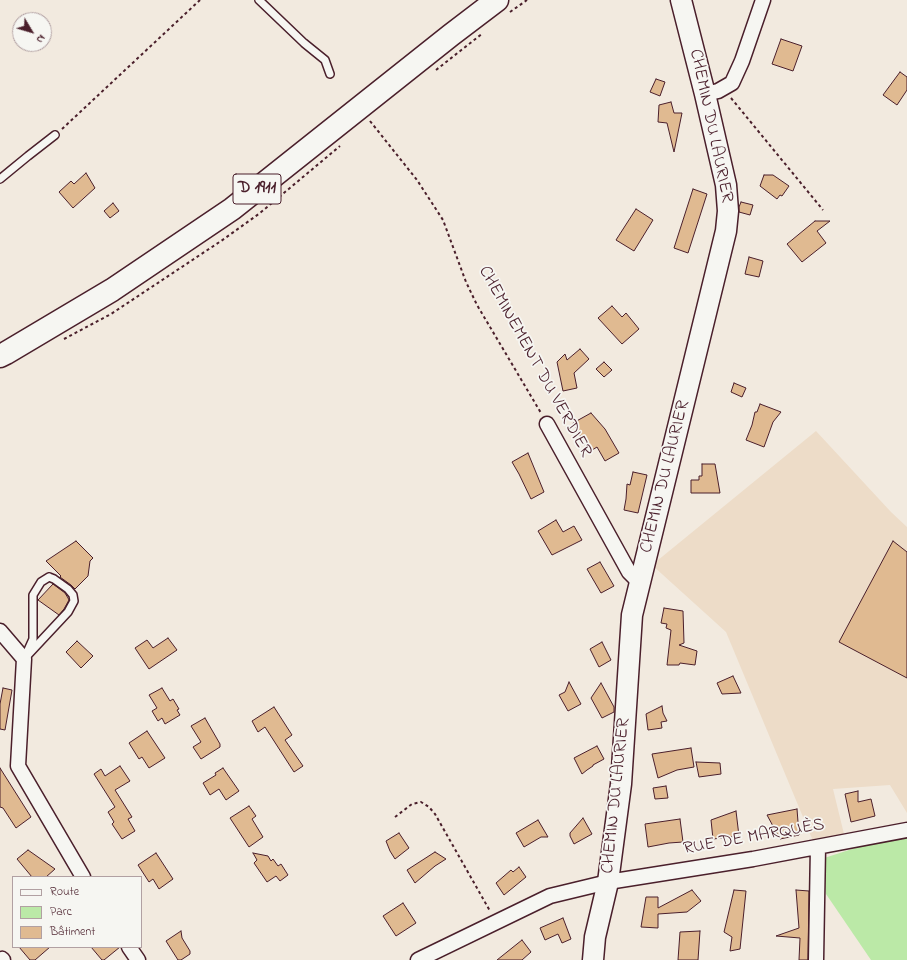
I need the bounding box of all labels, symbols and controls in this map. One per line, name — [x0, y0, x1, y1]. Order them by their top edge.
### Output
north arrow — [12, 12, 52, 52]
text: N — [32, 31, 49, 47]
street label: CHEMIN DU LAURIER — [683, 47, 737, 205]
road number: D 1911 — [233, 174, 281, 204]
street label: CHEMINEMENT DU VERDIER — [472, 263, 596, 461]
street label: CHEMIN DU LAURIER — [637, 399, 695, 555]
street label: CHEMIN DU LAURIER — [598, 717, 636, 875]
street label: RUE DE MARQUÈS — [682, 815, 826, 861]
legend — [12, 876, 142, 948]
text: Route — [50, 883, 79, 901]
text: Parc — [50, 903, 72, 921]
text: Bâtiment — [50, 923, 95, 941]

